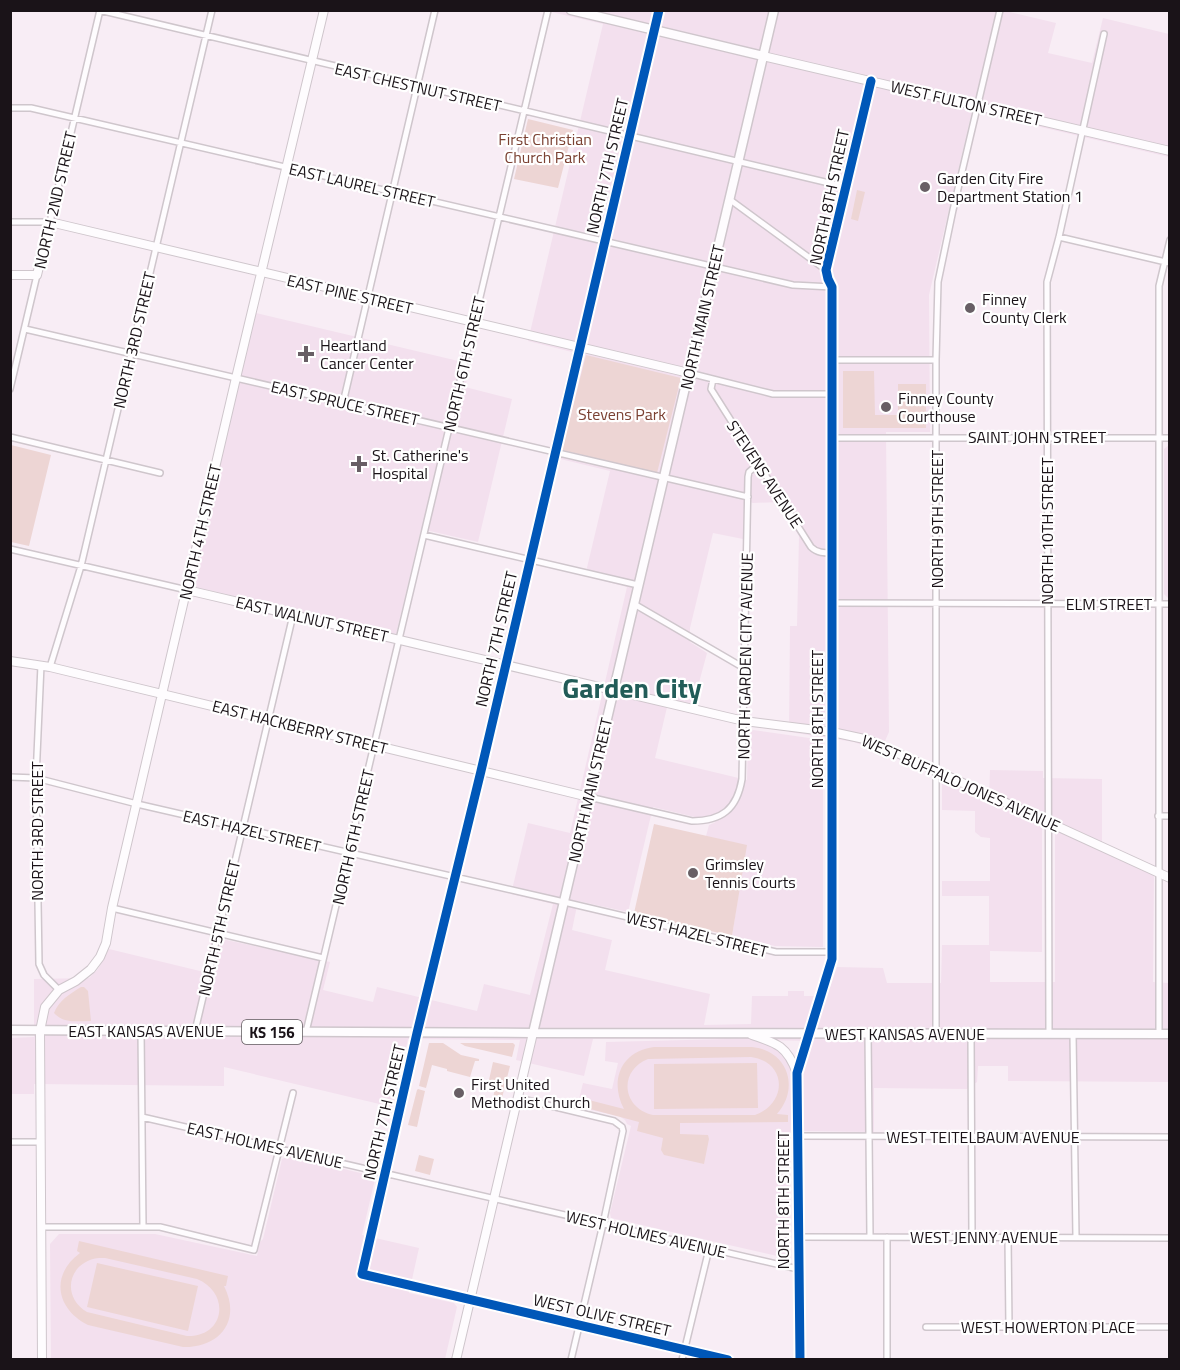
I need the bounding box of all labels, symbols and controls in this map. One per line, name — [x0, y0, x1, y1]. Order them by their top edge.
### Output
street label: EAST CHESTNUT STREET — [332, 56, 504, 118]
street label: WEST FULTON STREET — [888, 74, 1045, 132]
street label: NORTH 7TH STREET — [580, 95, 634, 236]
street label: NORTH 8TH STREET — [803, 126, 855, 267]
park label: First Christian Church Park — [498, 127, 592, 169]
street label: NORTH 2ND STREET — [28, 128, 83, 271]
street label: EAST LAUREL STREET — [287, 157, 438, 214]
place label: Garden City Fire Department Station 1 — [937, 166, 1083, 208]
marker: Garden City Fire Department Station 1 — [918, 180, 932, 194]
street label: NORTH MAIN STREET — [674, 242, 730, 392]
street label: EAST PINE STREET — [285, 268, 416, 320]
street label: NORTH 3RD STREET — [107, 269, 162, 411]
place label: Finney County Clerk — [982, 287, 1067, 329]
street label: NORTH 6TH STREET — [437, 293, 491, 434]
marker: Finney County Clerk — [963, 301, 977, 315]
place label: Heartland Cancer Center — [320, 333, 414, 375]
marker: Heartland Cancer Center — [297, 345, 315, 363]
street label: EAST SPRUCE STREET — [269, 374, 422, 432]
place label: Finney County Courthouse — [898, 386, 994, 428]
marker: Finney County Courthouse — [879, 400, 893, 414]
park label: Stevens Park — [578, 402, 666, 426]
street label: STEVENS AVENUE — [721, 415, 809, 533]
street label: SAINT JOHN STREET — [968, 425, 1107, 449]
place label: St. Catherine's Hospital — [372, 443, 468, 485]
street label: NORTH 9TH STREET — [925, 449, 949, 588]
marker: St. Catherine's Hospital — [350, 455, 368, 473]
street label: NORTH 10TH STREET — [1035, 457, 1059, 605]
street label: NORTH 4TH STREET — [173, 461, 227, 602]
street label: NORTH GARDEN CITY AVENUE — [731, 552, 759, 760]
street label: NORTH 7TH STREET — [469, 568, 523, 709]
street label: EAST WALNUT STREET — [233, 590, 391, 648]
street label: ELM STREET — [1066, 592, 1153, 616]
street label: NORTH 8TH STREET — [805, 649, 829, 788]
district label: Garden City — [562, 666, 702, 709]
street label: EAST HACKBERRY STREET — [210, 694, 391, 761]
street label: NORTH MAIN STREET — [562, 715, 618, 865]
street label: WEST BUFFALO JONES AVENUE — [858, 728, 1064, 838]
street label: NORTH 3RD STREET — [25, 761, 49, 901]
street label: NORTH 6TH STREET — [326, 766, 380, 907]
street label: EAST HAZEL STREET — [181, 803, 324, 859]
place label: Grimsley Tennis Courts — [705, 852, 796, 894]
street label: NORTH 5TH STREET — [192, 857, 246, 998]
marker: Grimsley Tennis Courts — [686, 866, 700, 880]
street label: WEST HAZEL STREET — [623, 905, 771, 963]
street label: EAST KANSAS AVENUE — [68, 1019, 224, 1043]
road number: KS 156 — [242, 1020, 302, 1044]
street label: WEST KANSAS AVENUE — [825, 1022, 985, 1046]
street label: NORTH 7TH STREET — [357, 1041, 411, 1182]
place label: First United Methodist Church — [471, 1072, 590, 1114]
marker: First United Methodist Church — [452, 1086, 466, 1100]
street label: EAST HOLMES AVENUE — [185, 1115, 346, 1175]
street label: WEST TEITELBAUM AVENUE — [886, 1125, 1080, 1149]
street label: NORTH 8TH STREET — [771, 1130, 795, 1269]
street label: WEST HOLMES AVENUE — [563, 1204, 729, 1264]
street label: WEST JENNY AVENUE — [910, 1225, 1058, 1249]
street label: WEST OLIVE STREET — [531, 1288, 674, 1343]
street label: WEST HOWERTON PLACE — [961, 1315, 1135, 1339]

